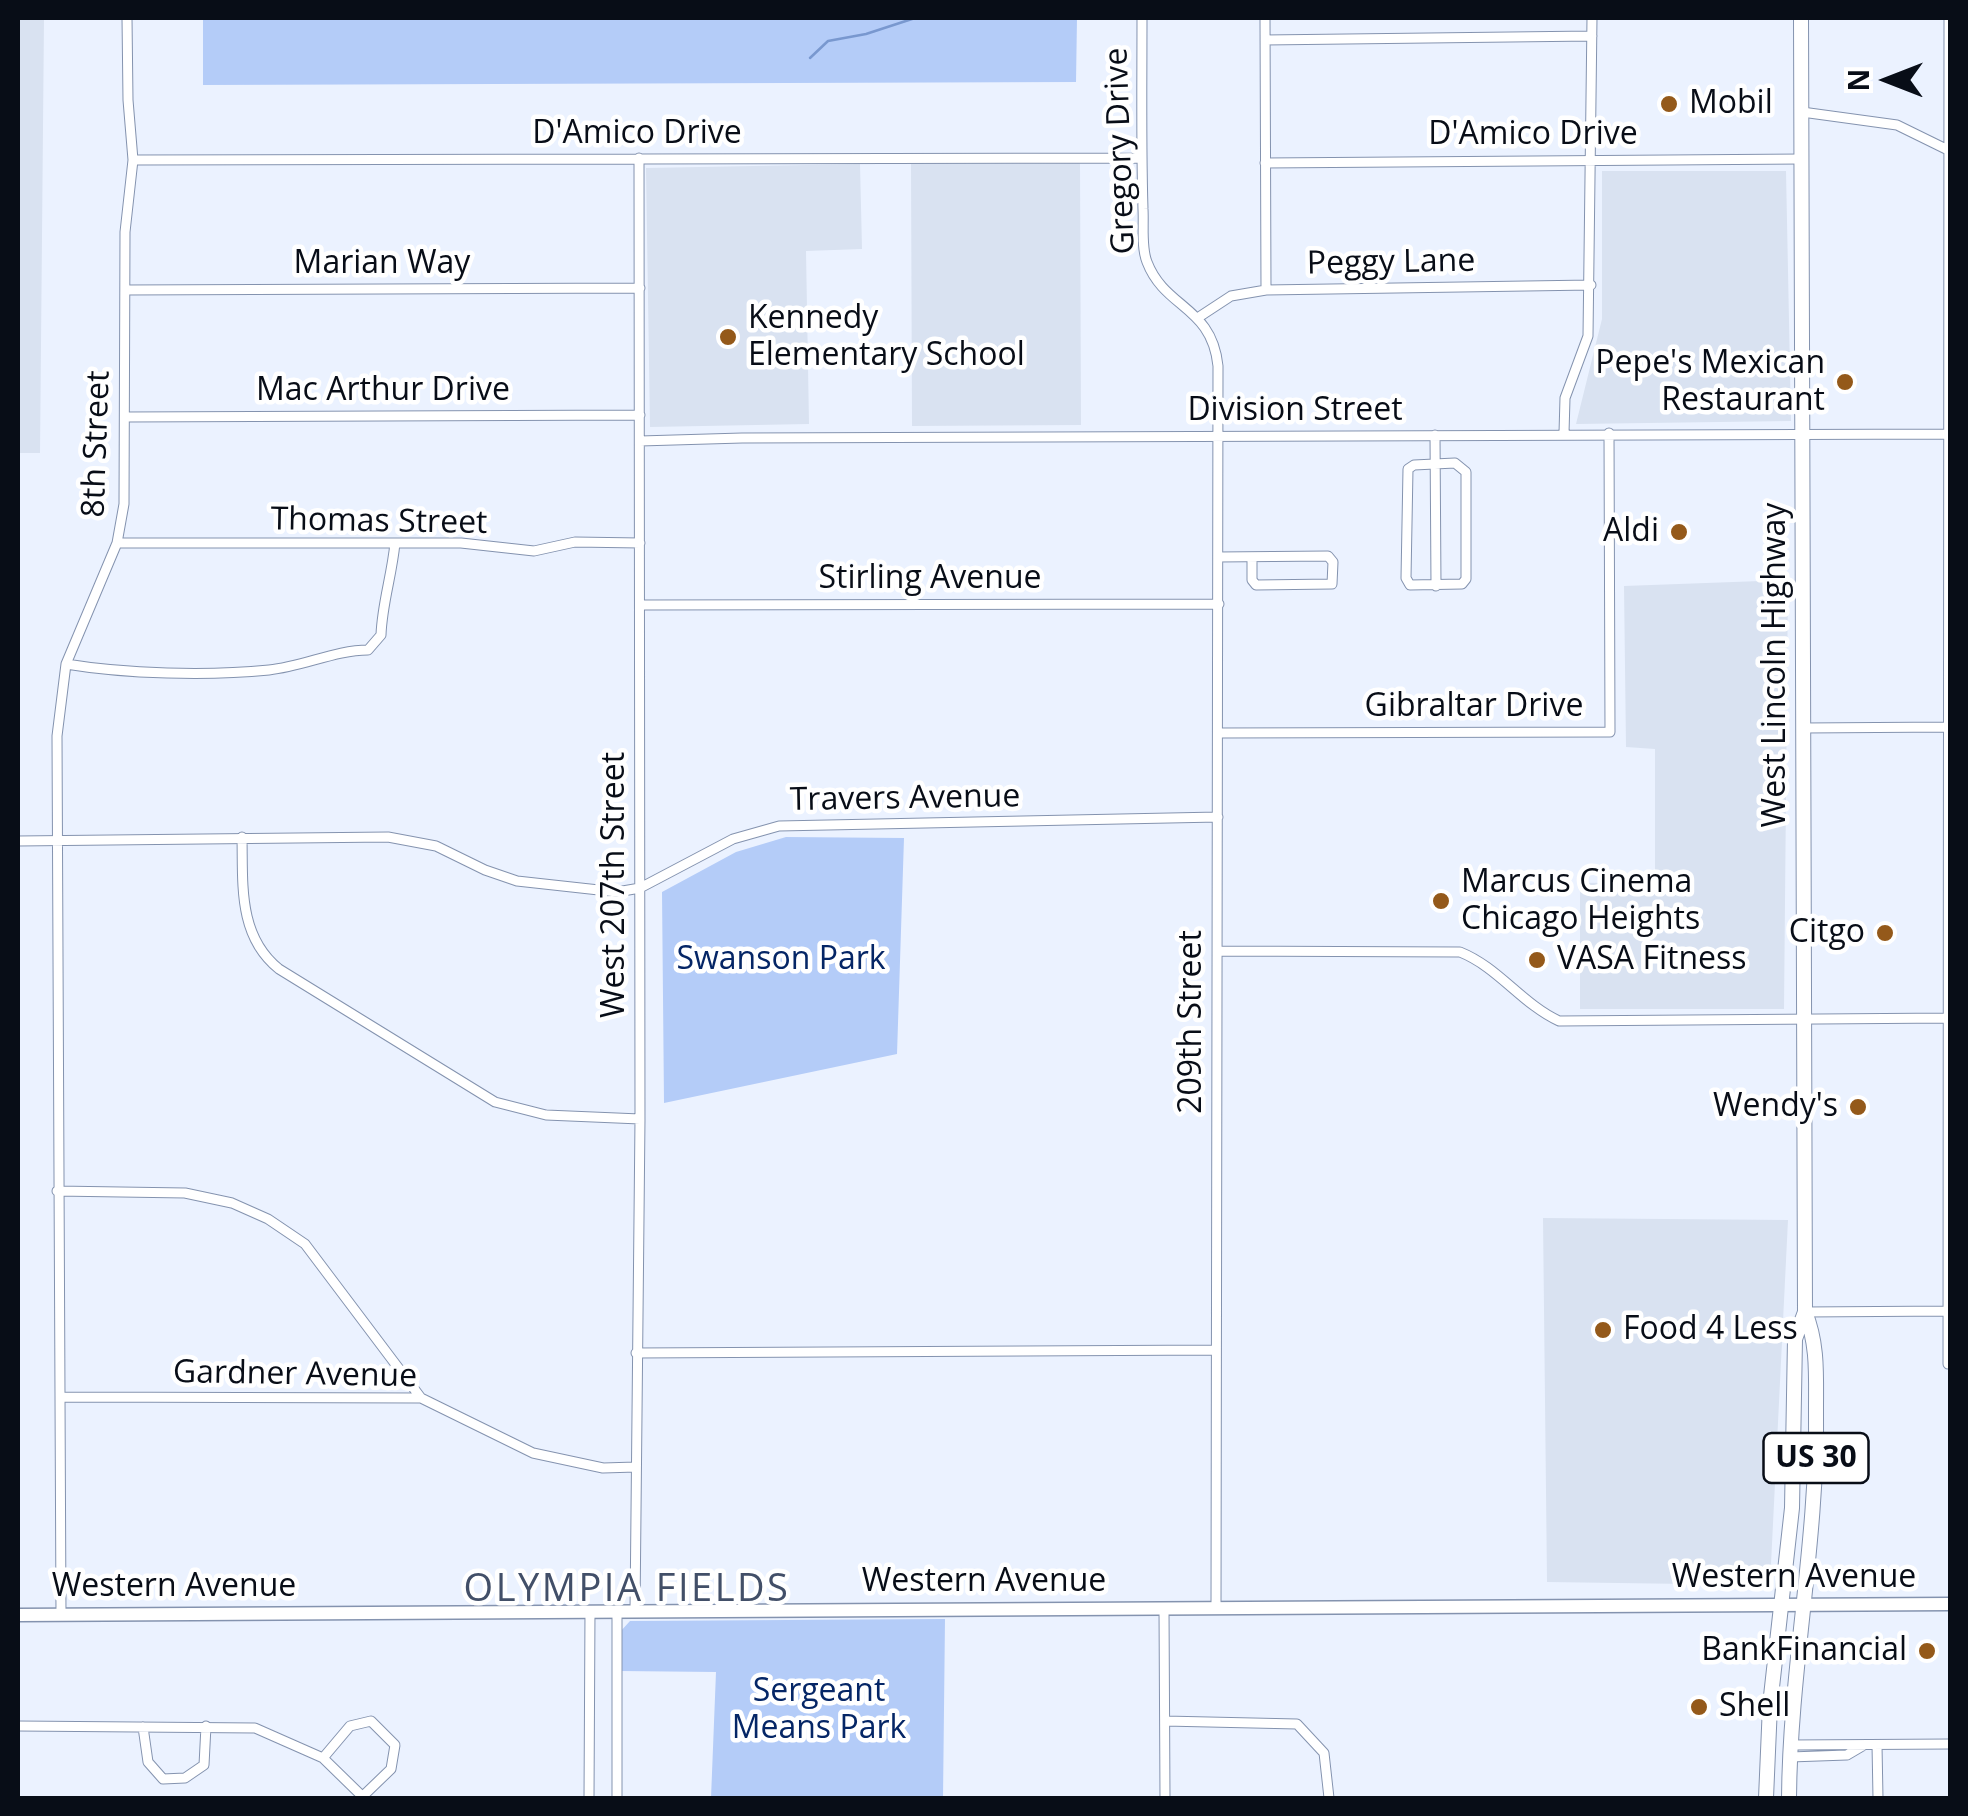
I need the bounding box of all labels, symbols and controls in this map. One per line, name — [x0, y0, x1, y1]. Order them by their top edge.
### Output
north arrow — [1838, 30, 1938, 130]
street label: Gregory Drive — [1098, 47, 1144, 255]
text: N — [1839, 69, 1877, 91]
place label: Mobil — [1689, 85, 1773, 123]
marker: Mobil — [1658, 93, 1680, 115]
street label: D'Amico Drive — [532, 115, 742, 153]
street label: D'Amico Drive — [1428, 116, 1638, 154]
street label: Peggy Lane — [1306, 242, 1476, 284]
street label: Marian Way — [294, 245, 470, 283]
place label: Kennedy Elementary School — [748, 300, 1025, 375]
marker: Kennedy Elementary School — [717, 326, 739, 348]
place label: Pepe's Mexican Restaurant — [1595, 345, 1825, 420]
street label: 8th Street — [75, 370, 119, 518]
marker: Pepe's Mexican Restaurant — [1834, 371, 1856, 393]
street label: Mac Arthur Drive — [256, 372, 510, 410]
street label: Division Street — [1187, 392, 1403, 430]
street label: Thomas Street — [270, 501, 488, 543]
street label: West Lincoln Highway — [1757, 503, 1795, 827]
place label: Aldi — [1603, 513, 1659, 551]
marker: Aldi — [1668, 521, 1690, 543]
street label: Stirling Avenue — [819, 560, 1041, 598]
street label: Gibraltar Drive — [1365, 688, 1583, 726]
street label: West 207th Street — [596, 752, 634, 1018]
street label: Travers Avenue — [789, 778, 1021, 820]
place label: Marcus Cinema Chicago Heights — [1461, 864, 1700, 939]
marker: Marcus Cinema Chicago Heights — [1430, 890, 1452, 912]
place label: Citgo — [1789, 914, 1865, 952]
marker: Citgo — [1874, 922, 1896, 944]
street label: 209th Street — [1173, 930, 1211, 1114]
park label: Swanson Park — [676, 941, 886, 979]
place label: VASA Fitness — [1557, 941, 1746, 979]
marker: VASA Fitness — [1526, 949, 1548, 971]
place label: Wendy's — [1713, 1088, 1838, 1126]
marker: Wendy's — [1847, 1096, 1869, 1118]
place label: Food 4 Less — [1623, 1311, 1798, 1349]
marker: Food 4 Less — [1592, 1319, 1614, 1341]
street label: Gardner Avenue — [173, 1354, 417, 1396]
road number: US 30 — [1764, 1433, 1868, 1483]
street label: Western Avenue — [1672, 1559, 1916, 1597]
street label: Western Avenue — [862, 1563, 1106, 1601]
district label: OLYMPIA FIELDS — [464, 1567, 790, 1613]
street label: Western Avenue — [52, 1568, 296, 1606]
place label: BankFinancial — [1701, 1632, 1907, 1670]
marker: BankFinancial — [1916, 1640, 1938, 1662]
park label: Sergeant Means Park — [732, 1673, 906, 1748]
place label: Shell — [1719, 1688, 1790, 1726]
marker: Shell — [1688, 1696, 1710, 1718]

